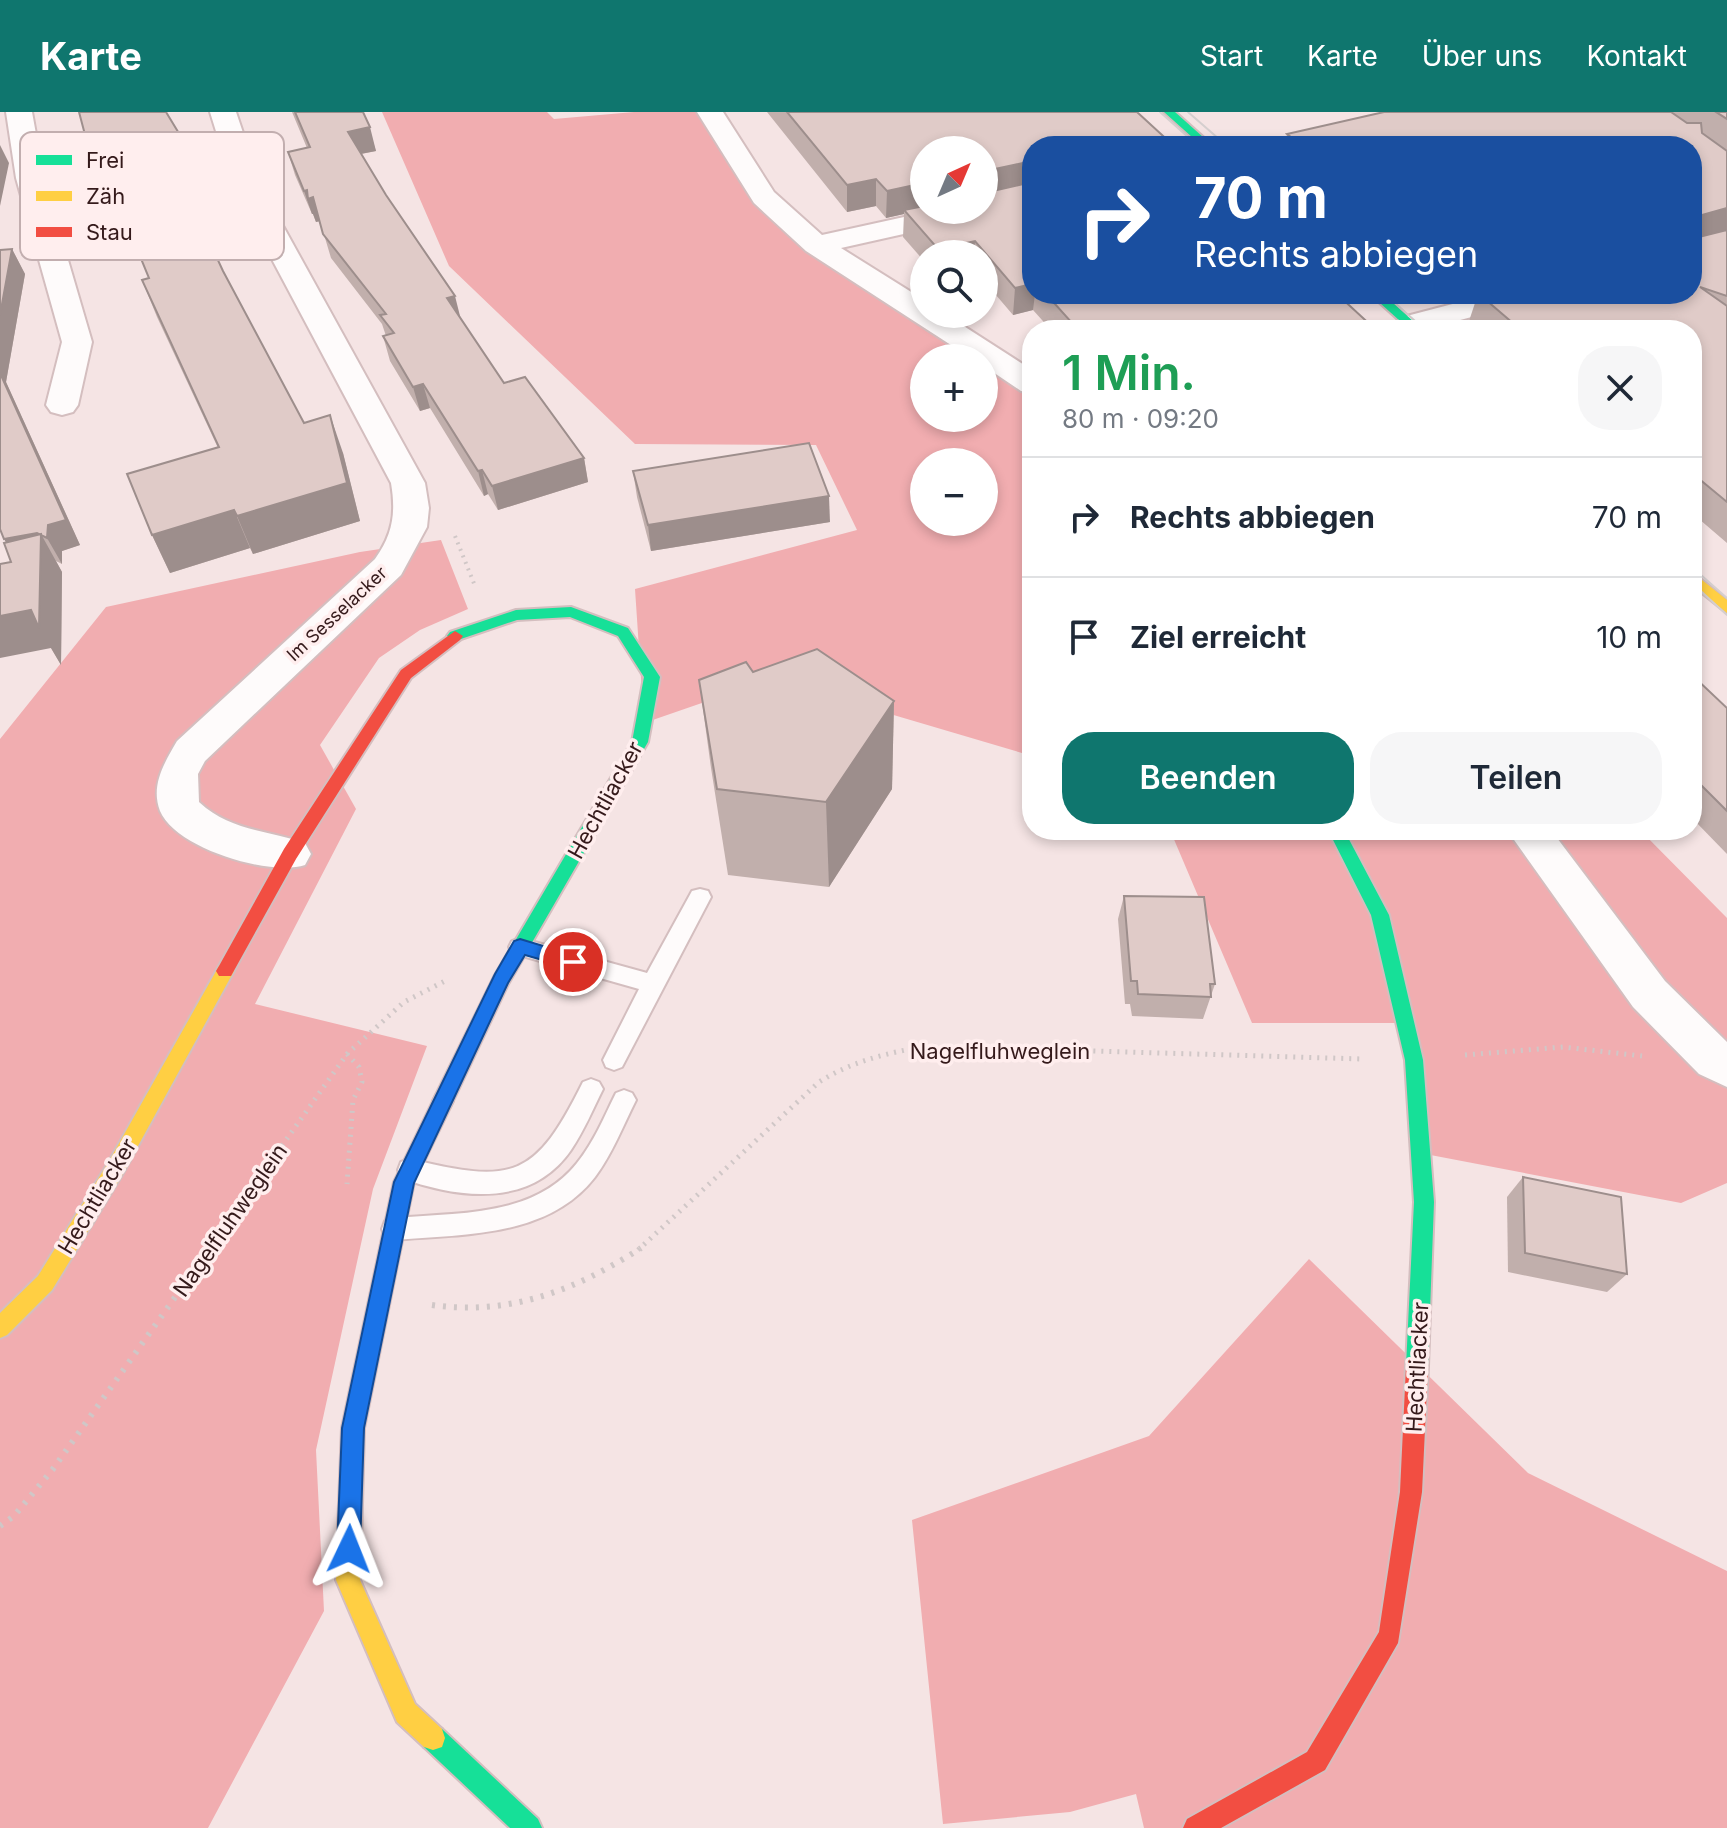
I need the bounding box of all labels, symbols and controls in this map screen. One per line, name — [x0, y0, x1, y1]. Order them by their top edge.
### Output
text: Karte — [40, 33, 142, 79]
text: Start — [1200, 39, 1263, 73]
text: Karte — [1307, 39, 1378, 73]
text: Über uns — [1422, 39, 1542, 73]
text: Kontakt — [1586, 39, 1687, 73]
legend — [20, 132, 284, 260]
north arrow — [910, 136, 998, 224]
map controls — [910, 136, 998, 536]
text: Frei — [86, 147, 124, 173]
text: 70 m — [1194, 164, 1328, 232]
icon: right — [1062, 168, 1166, 272]
text: Zäh — [86, 183, 125, 209]
text: Stau — [86, 219, 133, 245]
text: Rechts abbiegen — [1194, 232, 1478, 276]
button: search — [910, 240, 998, 328]
text: 1 Min. — [1062, 343, 1196, 402]
button: + — [910, 344, 998, 432]
button: close — [1578, 346, 1662, 430]
text: 80 m · 09:20 — [1062, 403, 1219, 434]
button: − — [910, 448, 998, 536]
icon: right — [1062, 495, 1106, 539]
text: Rechts abbiegen — [1130, 499, 1375, 535]
text: 70 m — [1592, 499, 1662, 535]
street label: Im Sesselacker — [282, 562, 391, 665]
icon: arrive — [1062, 615, 1106, 659]
text: Ziel erreicht — [1130, 619, 1306, 655]
text: 10 m — [1596, 619, 1662, 655]
button: Beenden — [1062, 732, 1354, 824]
button: Teilen — [1370, 732, 1662, 824]
street label: Hechtliacker — [562, 737, 648, 863]
pin — [539, 928, 607, 996]
icon: arrive — [551, 940, 595, 984]
street label: Nagelfluhweglein — [910, 1038, 1090, 1064]
street label: Hechtliacker — [52, 1133, 142, 1259]
street label: Nagelfluhweglein — [168, 1139, 292, 1301]
street label: Hechtliacker — [1401, 1301, 1433, 1433]
position arrow — [307, 1507, 391, 1591]

